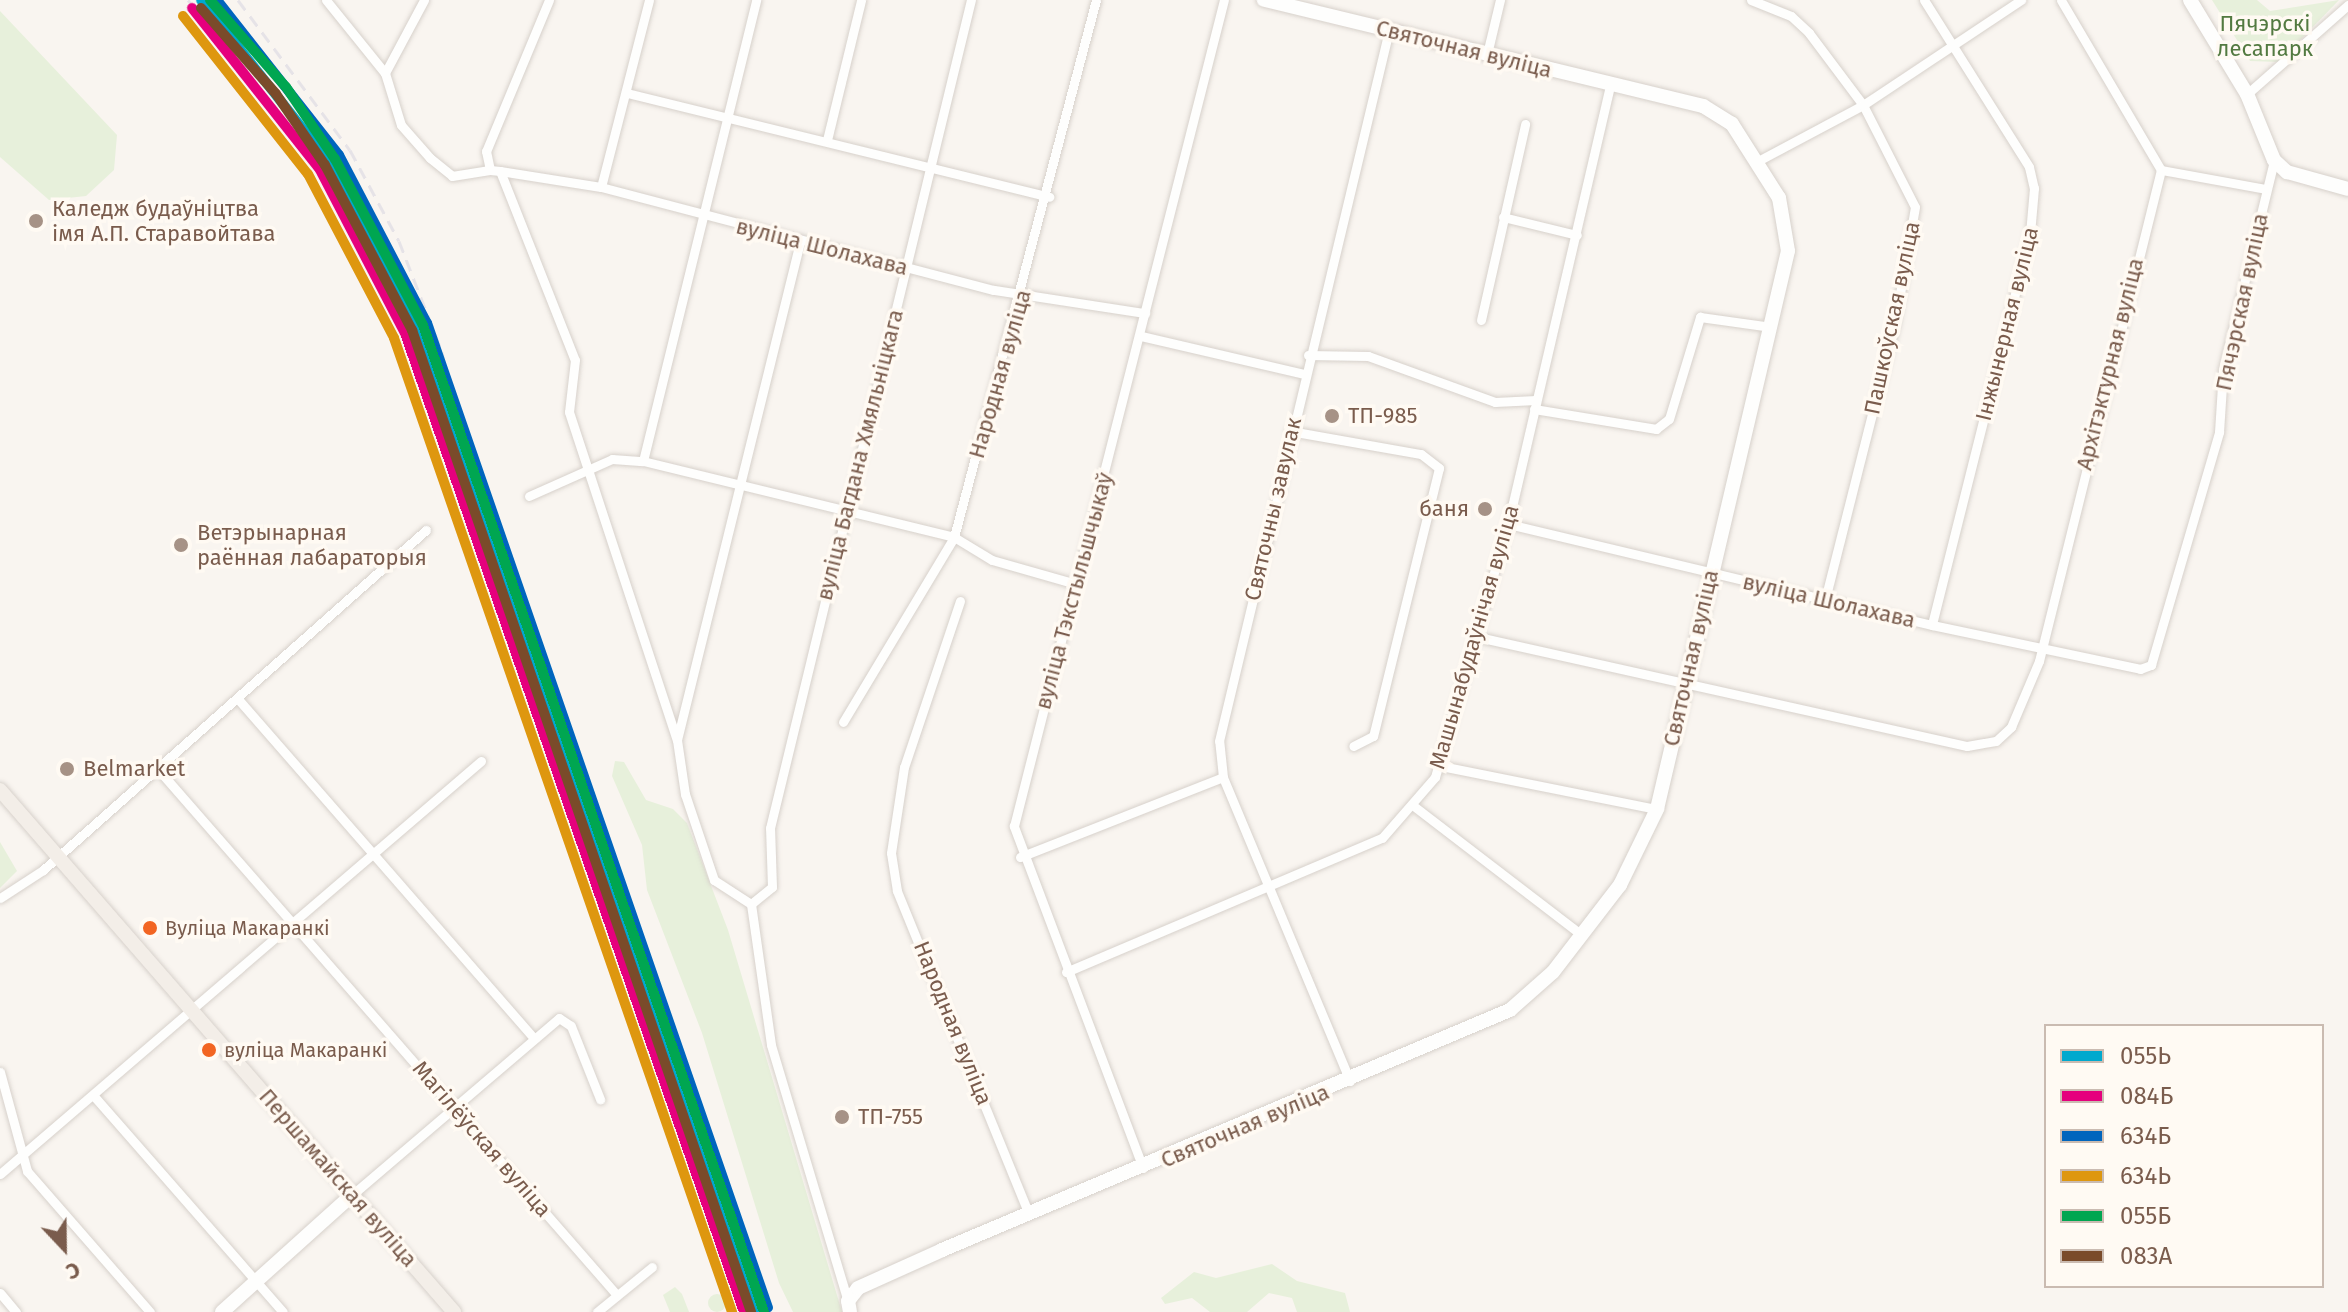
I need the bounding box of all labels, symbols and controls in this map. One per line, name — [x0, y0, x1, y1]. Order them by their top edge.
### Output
park label: Пячэрскі лесапарк — [2217, 10, 2313, 62]
street label: Святочная вуліца — [1373, 14, 1555, 84]
place label: Каледж будаўніцтва імя А.П. Старавойтава — [52, 195, 275, 246]
street label: Пячэрская вуліца — [2210, 211, 2274, 393]
marker: Каледж будаўніцтва імя А.П. Старавойтава — [27, 212, 45, 230]
street label: вуліца Шолахава — [733, 213, 911, 281]
street label: Пашкоўская вуліца — [1859, 219, 1925, 417]
street label: Інжынерная вуліца — [1970, 224, 2044, 424]
street label: Архітэктурная вуліца — [2071, 255, 2149, 473]
street label: Народная вуліца — [963, 287, 1037, 461]
street label: вуліца Багдана Хмяльніцкага — [811, 307, 909, 603]
place label: ТП-985 — [1348, 403, 1418, 429]
marker: ТП-985 — [1323, 407, 1341, 425]
street label: Святочны завулак — [1239, 415, 1307, 603]
street label: вуліца Тэкстыльшчыкаў — [1030, 470, 1118, 712]
place label: баня — [1419, 496, 1469, 522]
marker: баня — [1476, 500, 1494, 518]
street label: Машынабудаўнічая вуліца — [1424, 502, 1524, 772]
place label: Ветэрынарная раённая лабараторыя — [197, 519, 427, 570]
marker: Ветэрынарная раённая лабараторыя — [172, 536, 190, 554]
street label: Святочная вуліца — [1658, 567, 1724, 749]
street label: вуліца Шолахава — [1740, 568, 1918, 634]
place label: Belmarket — [83, 756, 185, 782]
marker: Belmarket — [58, 760, 76, 778]
place label: Вуліца Макаранкі — [165, 916, 330, 940]
marker: Вуліца Макаранкі — [142, 920, 158, 936]
street label: Народная вуліца — [908, 937, 998, 1109]
legend — [2044, 1024, 2324, 1288]
place label: вуліца Макаранкі — [224, 1038, 387, 1062]
marker: вуліца Макаранкі — [201, 1042, 217, 1058]
text: 055Ь — [2120, 1042, 2171, 1070]
street label: Магілёўская вуліца — [407, 1056, 557, 1222]
street label: Святочная вуліца — [1157, 1079, 1333, 1173]
text: 084Б — [2120, 1082, 2173, 1110]
street label: Першамайская вуліца — [253, 1084, 423, 1272]
place label: ТП-755 — [858, 1104, 923, 1130]
marker: ТП-755 — [833, 1108, 851, 1126]
text: 634Б — [2120, 1122, 2171, 1150]
text: 634Ь — [2120, 1162, 2171, 1190]
text: 055Б — [2120, 1202, 2171, 1230]
north arrow — [24, 1208, 104, 1288]
text: 083А — [2120, 1242, 2172, 1270]
text: С — [62, 1256, 84, 1286]

